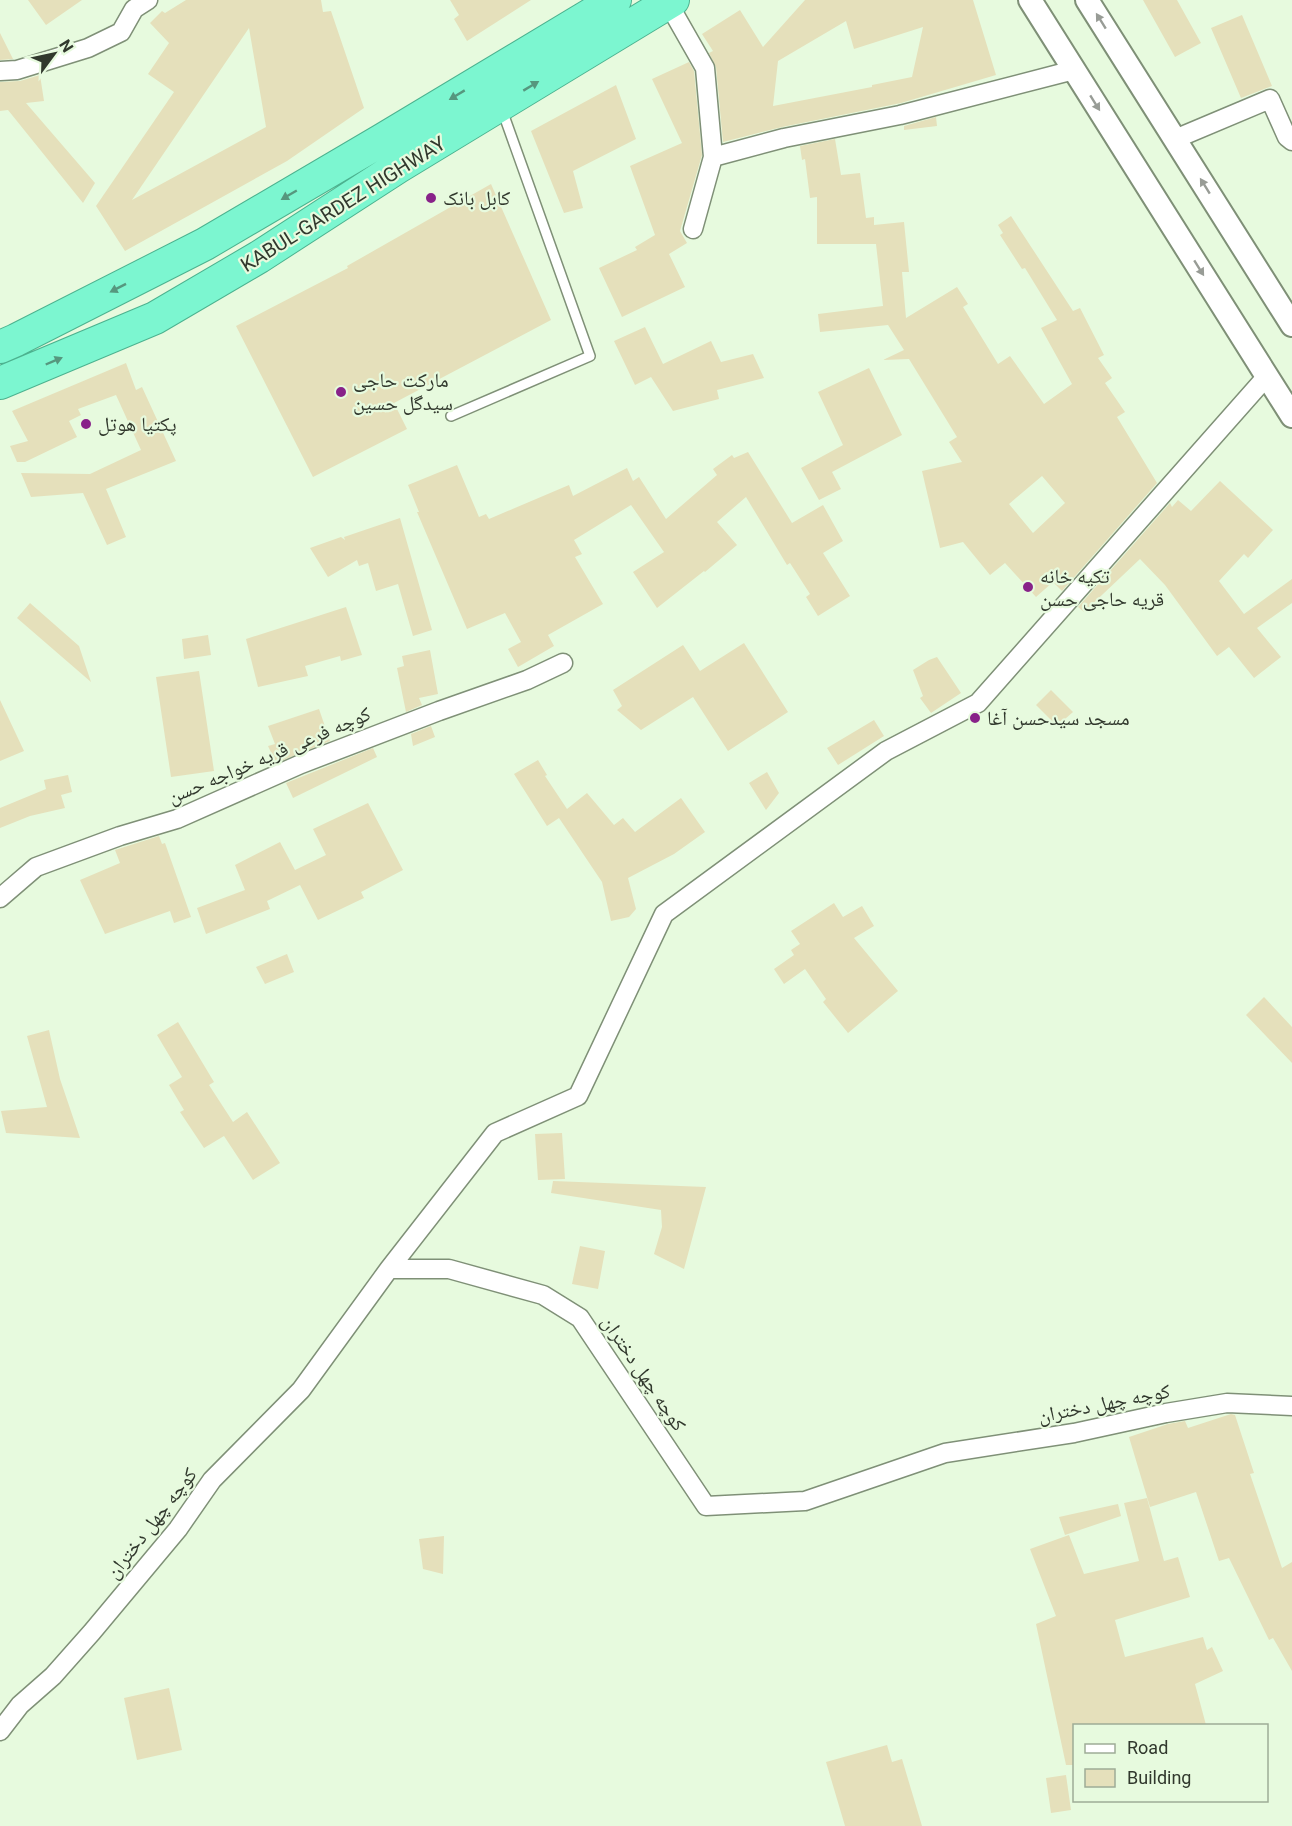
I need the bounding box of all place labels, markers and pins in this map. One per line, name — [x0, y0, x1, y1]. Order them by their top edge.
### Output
place label: کابل بانک — [443, 186, 510, 210]
marker: کابل بانک — [424, 191, 438, 205]
place label: مارکت حاجی سیدگل حسین — [353, 368, 453, 415]
marker: مارکت حاجی سیدگل حسین — [334, 385, 348, 399]
place label: پکتیا هوتل — [98, 412, 177, 436]
marker: پکتیا هوتل — [79, 417, 93, 431]
place label: تکیه خانه قریه حاجی حسن — [1040, 564, 1164, 611]
marker: تکیه خانه قریه حاجی حسن — [1021, 580, 1035, 594]
place label: مسجد سیدحسن آغا — [987, 706, 1130, 730]
marker: مسجد سیدحسن آغا — [968, 711, 982, 725]

